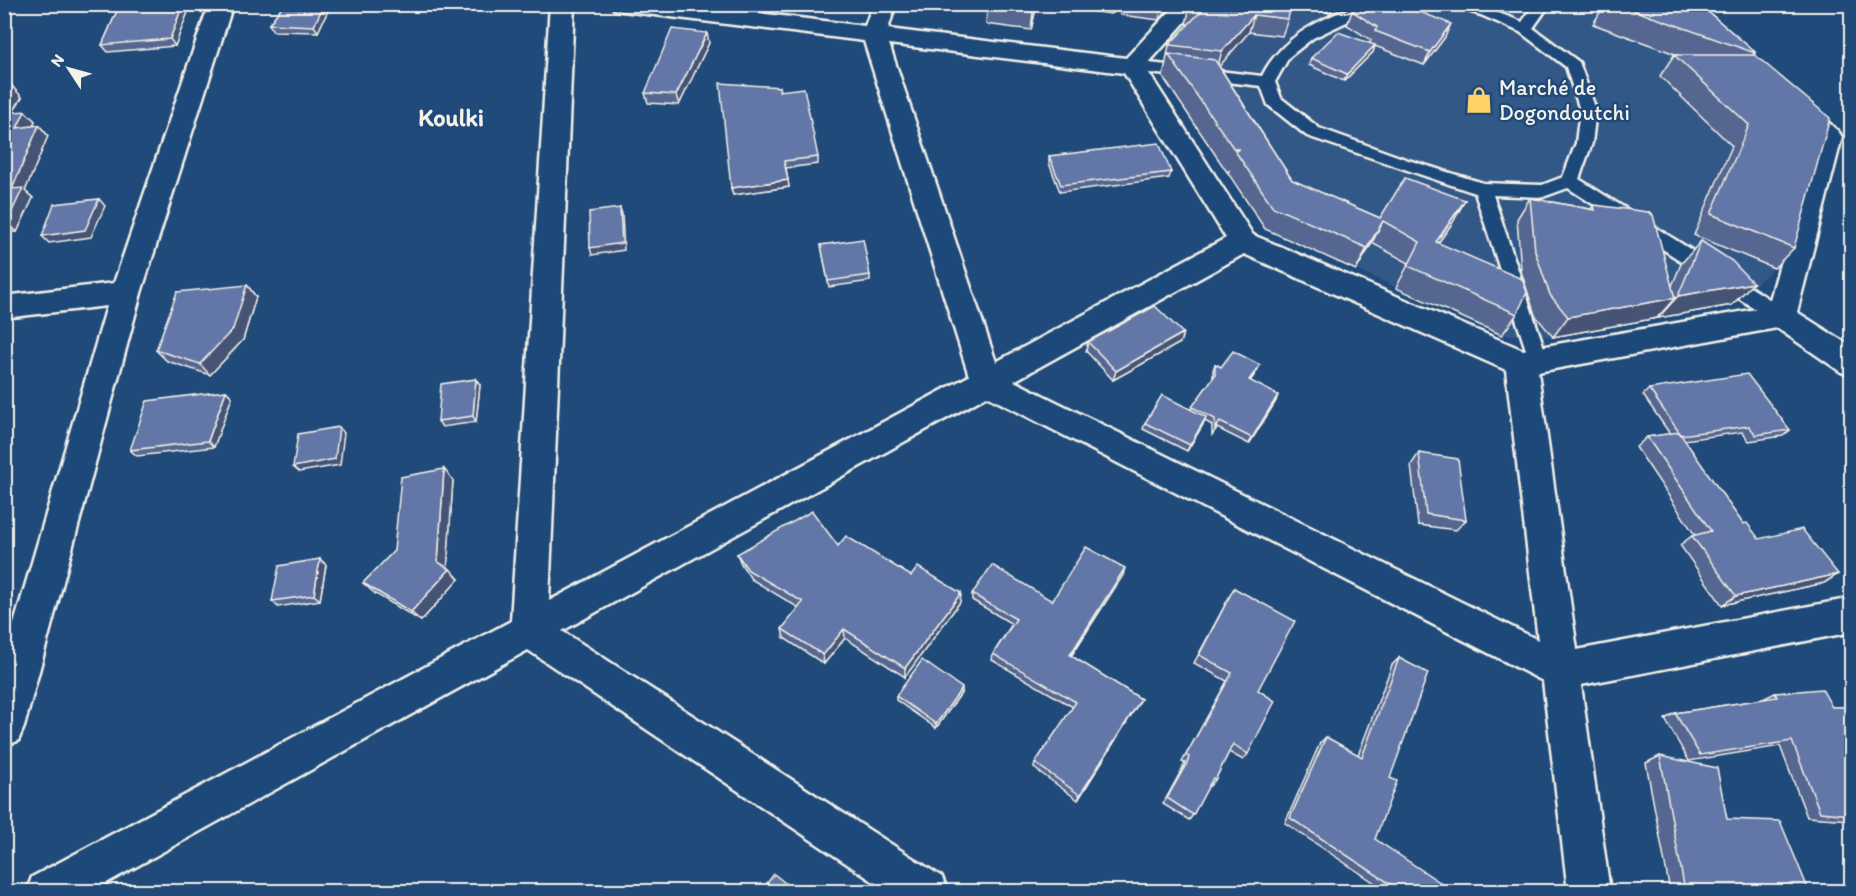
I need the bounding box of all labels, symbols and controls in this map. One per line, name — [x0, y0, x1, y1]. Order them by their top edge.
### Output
north arrow — [39, 39, 99, 99]
text: N — [46, 51, 68, 70]
place label: Marché de Dogondoutchi — [1499, 74, 1630, 126]
shop icon: Marché de Dogondoutchi — [1464, 85, 1494, 115]
district label: Koulki — [418, 103, 484, 132]

